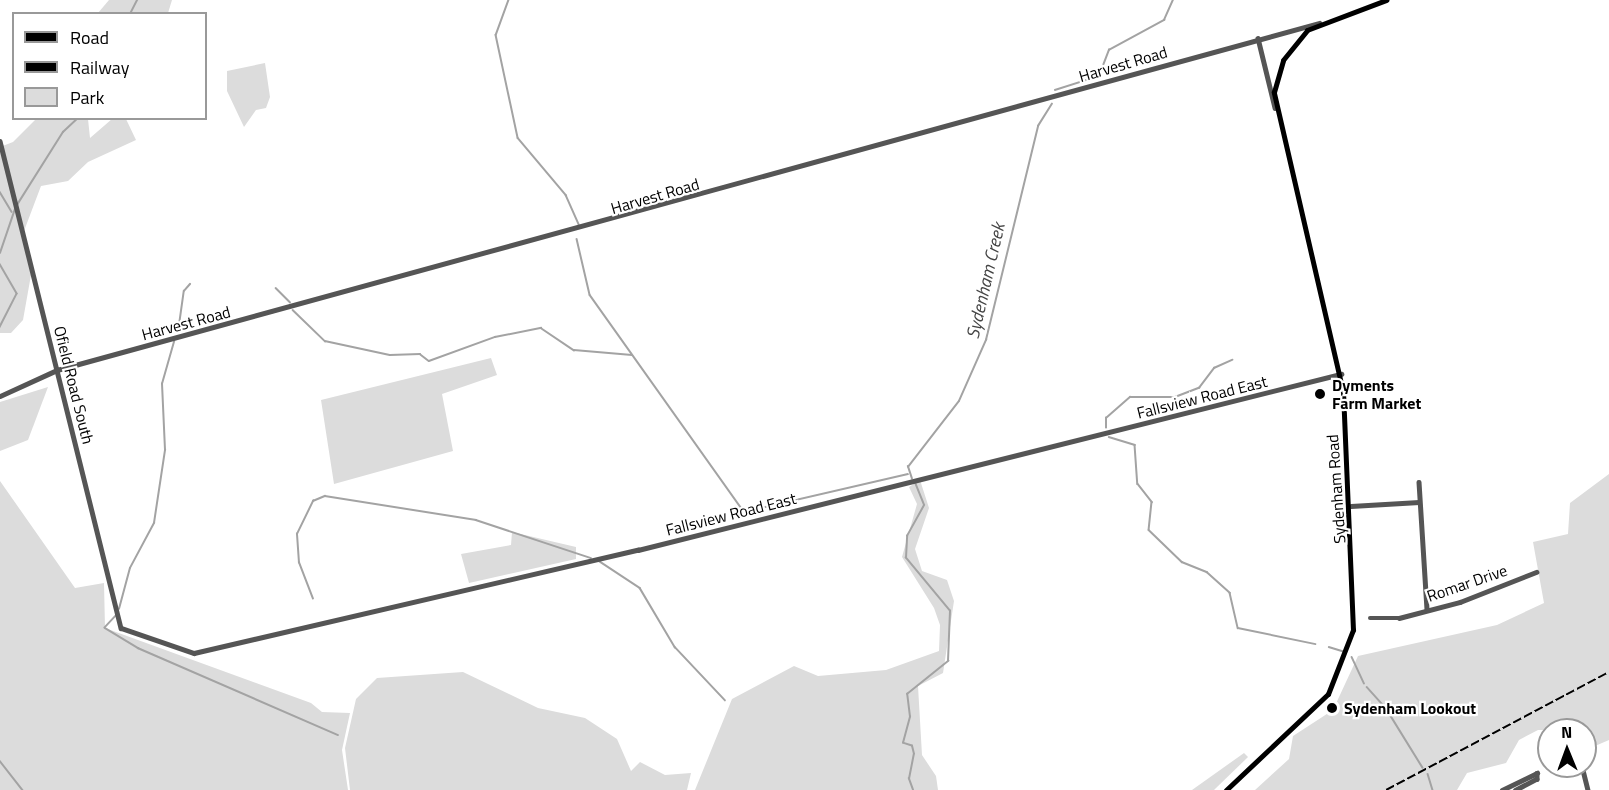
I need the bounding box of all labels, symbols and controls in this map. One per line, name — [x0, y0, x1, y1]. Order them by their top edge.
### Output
legend — [12, 12, 207, 120]
text: Road — [70, 24, 109, 51]
street label: Harvest Road — [1077, 42, 1169, 86]
text: Railway — [70, 54, 129, 81]
text: Park — [70, 84, 104, 111]
street label: Harvest Road — [609, 174, 701, 218]
water label: Sydenham Creek — [962, 221, 1010, 341]
street label: Harvest Road — [139, 302, 233, 344]
street label: Ofield Road South — [50, 324, 98, 446]
street label: Fallsview Road East — [1135, 372, 1269, 422]
place label: Dyments Farm Market — [1332, 375, 1421, 413]
marker: Dyments Farm Market — [1313, 387, 1327, 401]
street label: Sydenham Road — [1323, 434, 1349, 544]
street label: Fallsview Road East — [664, 489, 798, 539]
street label: Romar Drive — [1424, 560, 1510, 606]
place label: Sydenham Lookout — [1344, 698, 1476, 718]
marker: Sydenham Lookout — [1325, 701, 1339, 715]
north arrow — [1537, 718, 1597, 778]
text: N — [1561, 720, 1572, 744]

